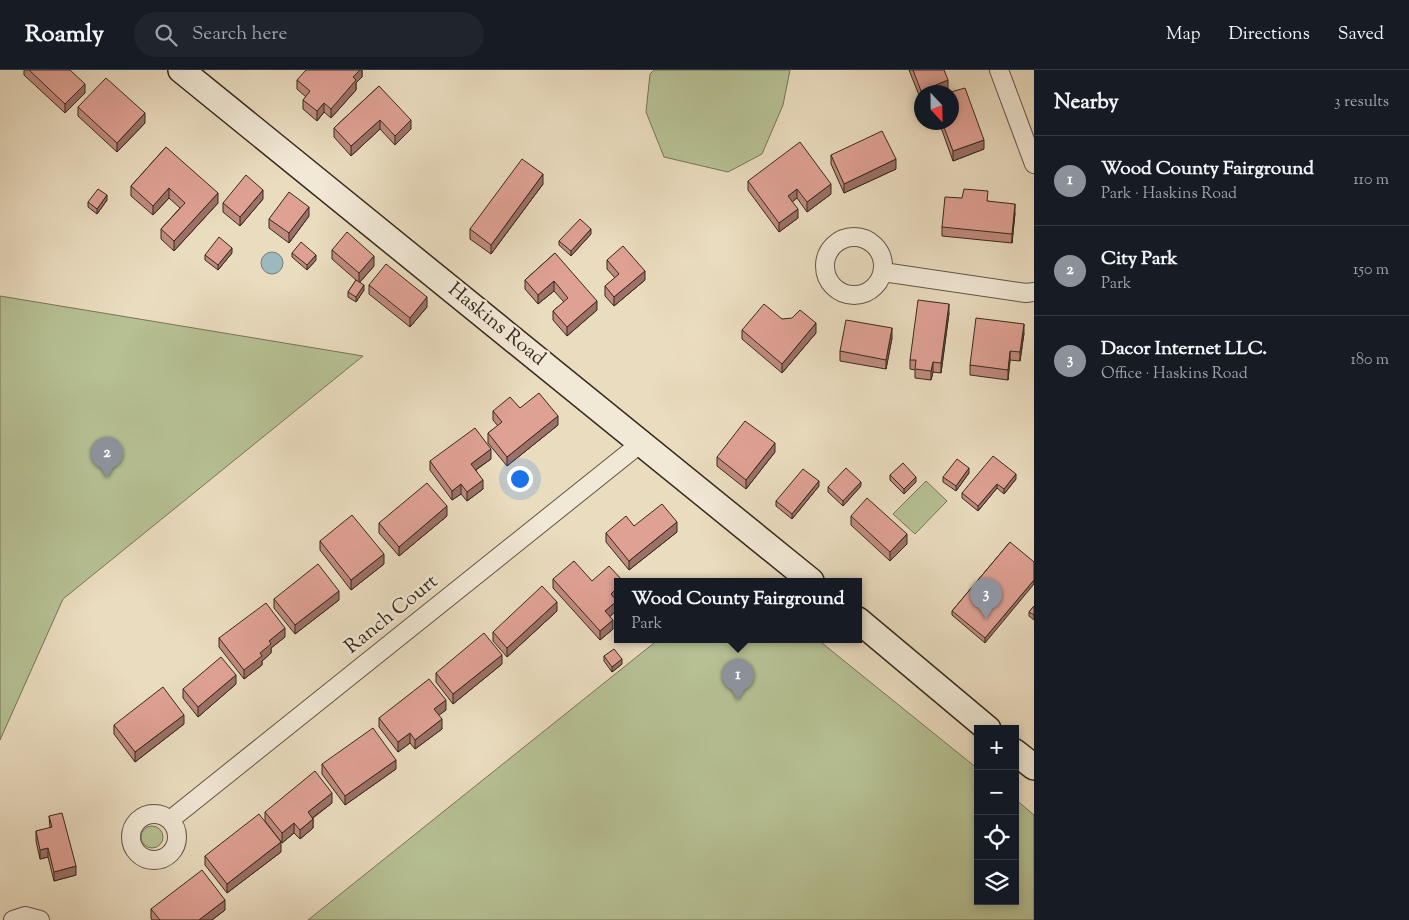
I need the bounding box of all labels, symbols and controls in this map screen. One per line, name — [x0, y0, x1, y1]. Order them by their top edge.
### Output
search box — [134, 12, 484, 57]
text: Roamly — [25, 18, 104, 52]
icon: search — [152, 21, 180, 49]
text: Search here — [192, 21, 287, 48]
text: Map — [1166, 22, 1201, 48]
text: Directions — [1229, 22, 1310, 48]
text: Saved — [1338, 22, 1384, 48]
north arrow — [914, 85, 959, 130]
text: Nearby — [1054, 88, 1119, 118]
text: 3 results — [1334, 91, 1389, 114]
text: Wood County Fairground — [1101, 156, 1314, 183]
text: 1 — [1067, 169, 1073, 192]
text: 110 m — [1353, 169, 1389, 192]
text: Park · Haskins Road — [1101, 183, 1237, 206]
text: City Park — [1101, 246, 1178, 273]
text: 2 — [1066, 259, 1074, 282]
text: 150 m — [1353, 259, 1389, 282]
text: Park — [1101, 273, 1132, 296]
street label: Haskins Road — [441, 276, 551, 374]
text: Dacor Internet LLC. — [1101, 336, 1267, 363]
text: 3 — [1067, 349, 1073, 372]
text: 180 m — [1350, 349, 1389, 372]
text: Office · Haskins Road — [1101, 363, 1248, 386]
pin: 2 — [91, 437, 123, 478]
your location — [507, 466, 533, 492]
street label: Ranch Court — [339, 568, 445, 662]
popup — [614, 578, 862, 643]
pin: 3 — [970, 578, 1002, 619]
text: Wood County Fairground — [632, 586, 844, 613]
text: Park — [632, 613, 662, 636]
pin: 1 — [722, 659, 754, 700]
map controls — [974, 725, 1019, 905]
button: + — [974, 725, 1019, 770]
button: − — [974, 770, 1019, 815]
button: locate — [974, 815, 1019, 860]
button: layers — [974, 860, 1019, 905]

